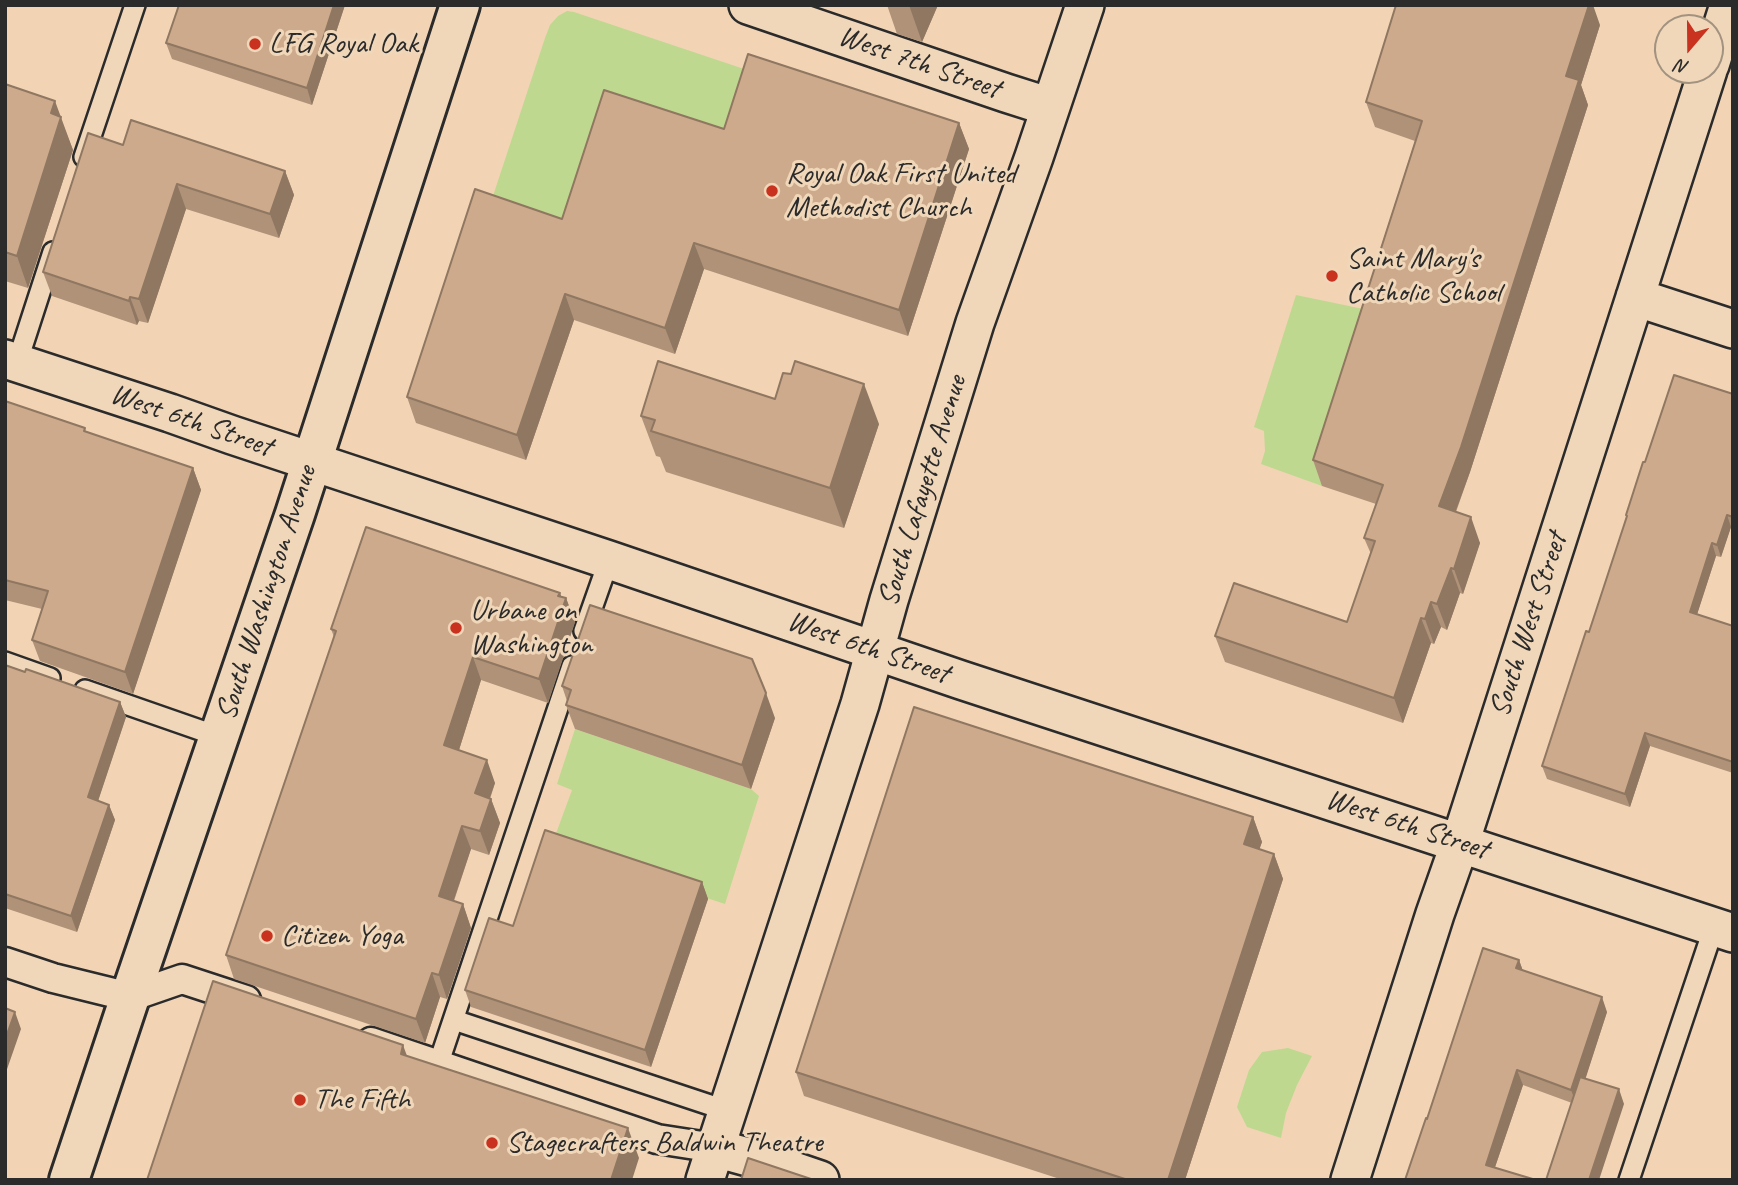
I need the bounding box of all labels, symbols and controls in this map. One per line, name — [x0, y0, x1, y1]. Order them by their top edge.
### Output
north arrow — [1654, 14, 1724, 84]
street label: West 7th Street — [833, 19, 1005, 107]
place label: LFG Royal Oak — [269, 26, 418, 62]
marker: LFG Royal Oak — [247, 36, 263, 52]
text: N — [1673, 54, 1692, 80]
place label: Royal Oak First United Methodist Church — [786, 156, 1016, 226]
marker: Royal Oak First United Methodist Church — [764, 183, 780, 199]
place label: Saint Mary's Catholic School — [1346, 241, 1500, 312]
marker: Saint Mary's Catholic School — [1324, 268, 1340, 284]
street label: South Lafayette Avenue — [871, 371, 975, 611]
street label: West 6th Street — [105, 377, 277, 465]
street label: South Washington Avenue — [209, 461, 325, 725]
street label: South West Street — [1482, 529, 1576, 721]
place label: Urbane on Washington — [470, 593, 592, 664]
street label: West 6th Street — [782, 604, 954, 692]
marker: Urbane on Washington — [448, 620, 464, 636]
street label: West 6th Street — [1321, 782, 1493, 868]
place label: Citizen Yoga — [281, 918, 403, 954]
marker: Citizen Yoga — [259, 928, 275, 944]
place label: The Fifth — [314, 1082, 410, 1118]
marker: The Fifth — [292, 1092, 308, 1108]
place label: Stagecrafters Baldwin Theatre — [506, 1125, 822, 1161]
marker: Stagecrafters Baldwin Theatre — [484, 1135, 500, 1151]

